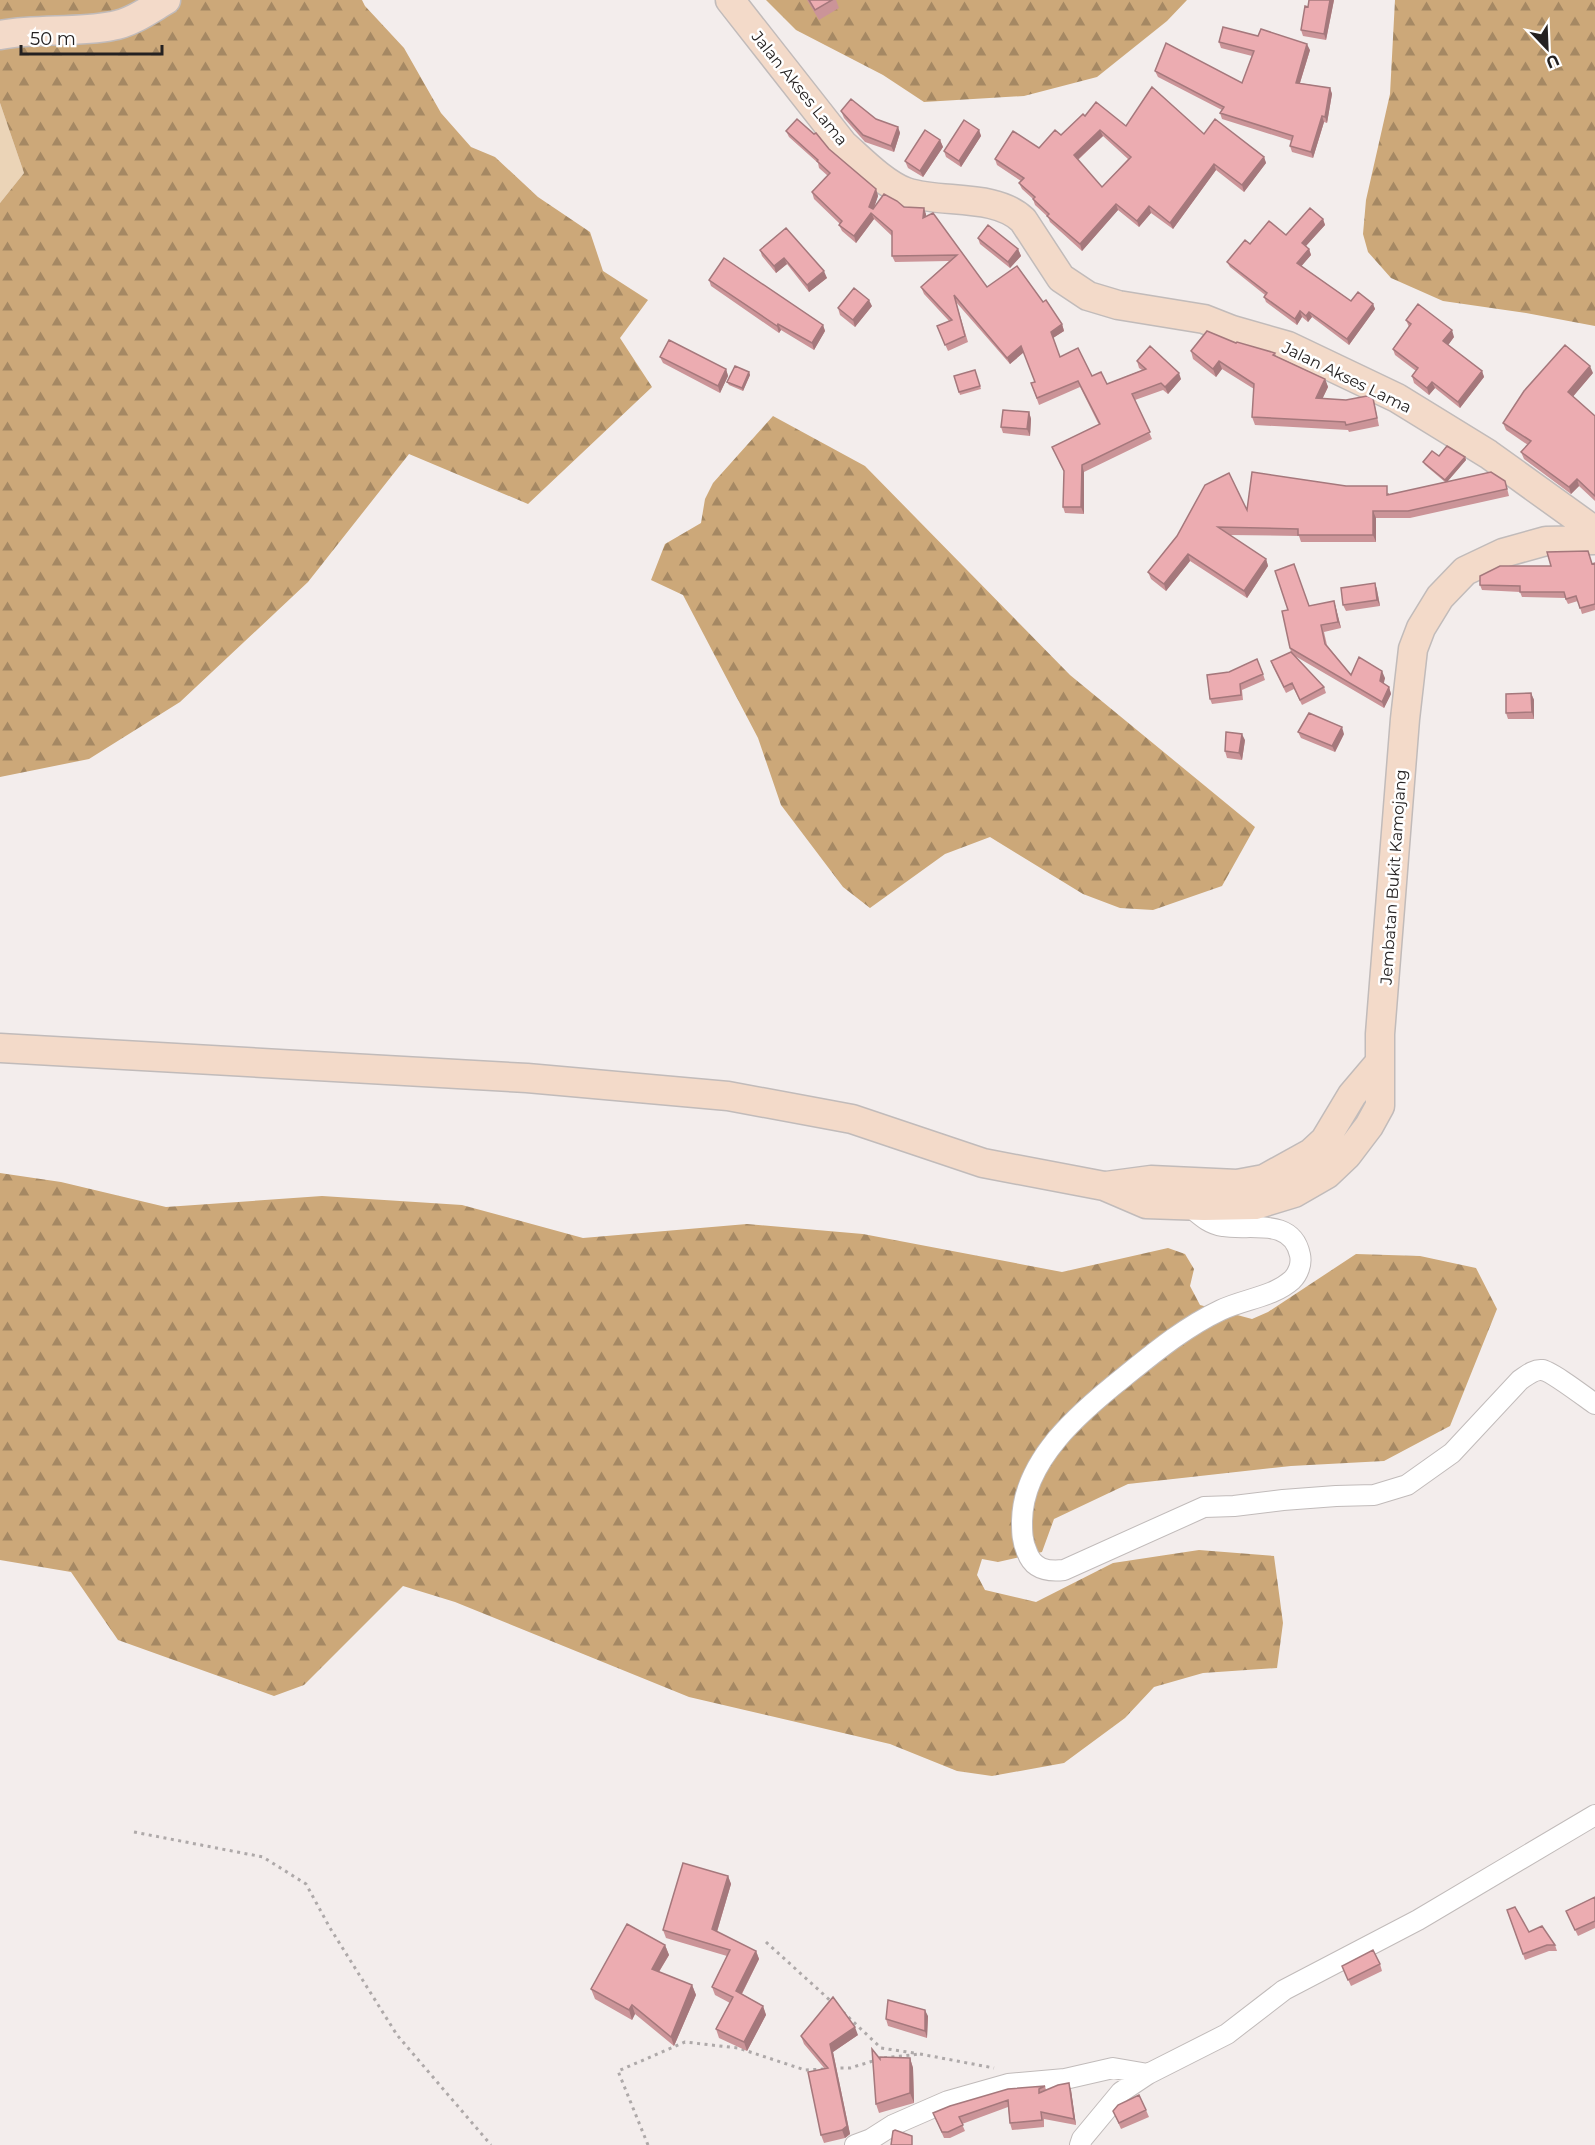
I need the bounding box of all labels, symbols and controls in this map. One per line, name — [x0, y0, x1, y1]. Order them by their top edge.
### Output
scale bar — [21, 18, 162, 56]
north arrow — [1517, 18, 1577, 78]
street label: Jalan Akses Lama — [747, 26, 852, 149]
text: 50 m — [30, 28, 76, 50]
text: U — [1543, 50, 1562, 73]
street label: Jalan Akses Lama — [1278, 337, 1415, 417]
street label: Jembatan Bukit Kamojang — [1376, 769, 1411, 986]

